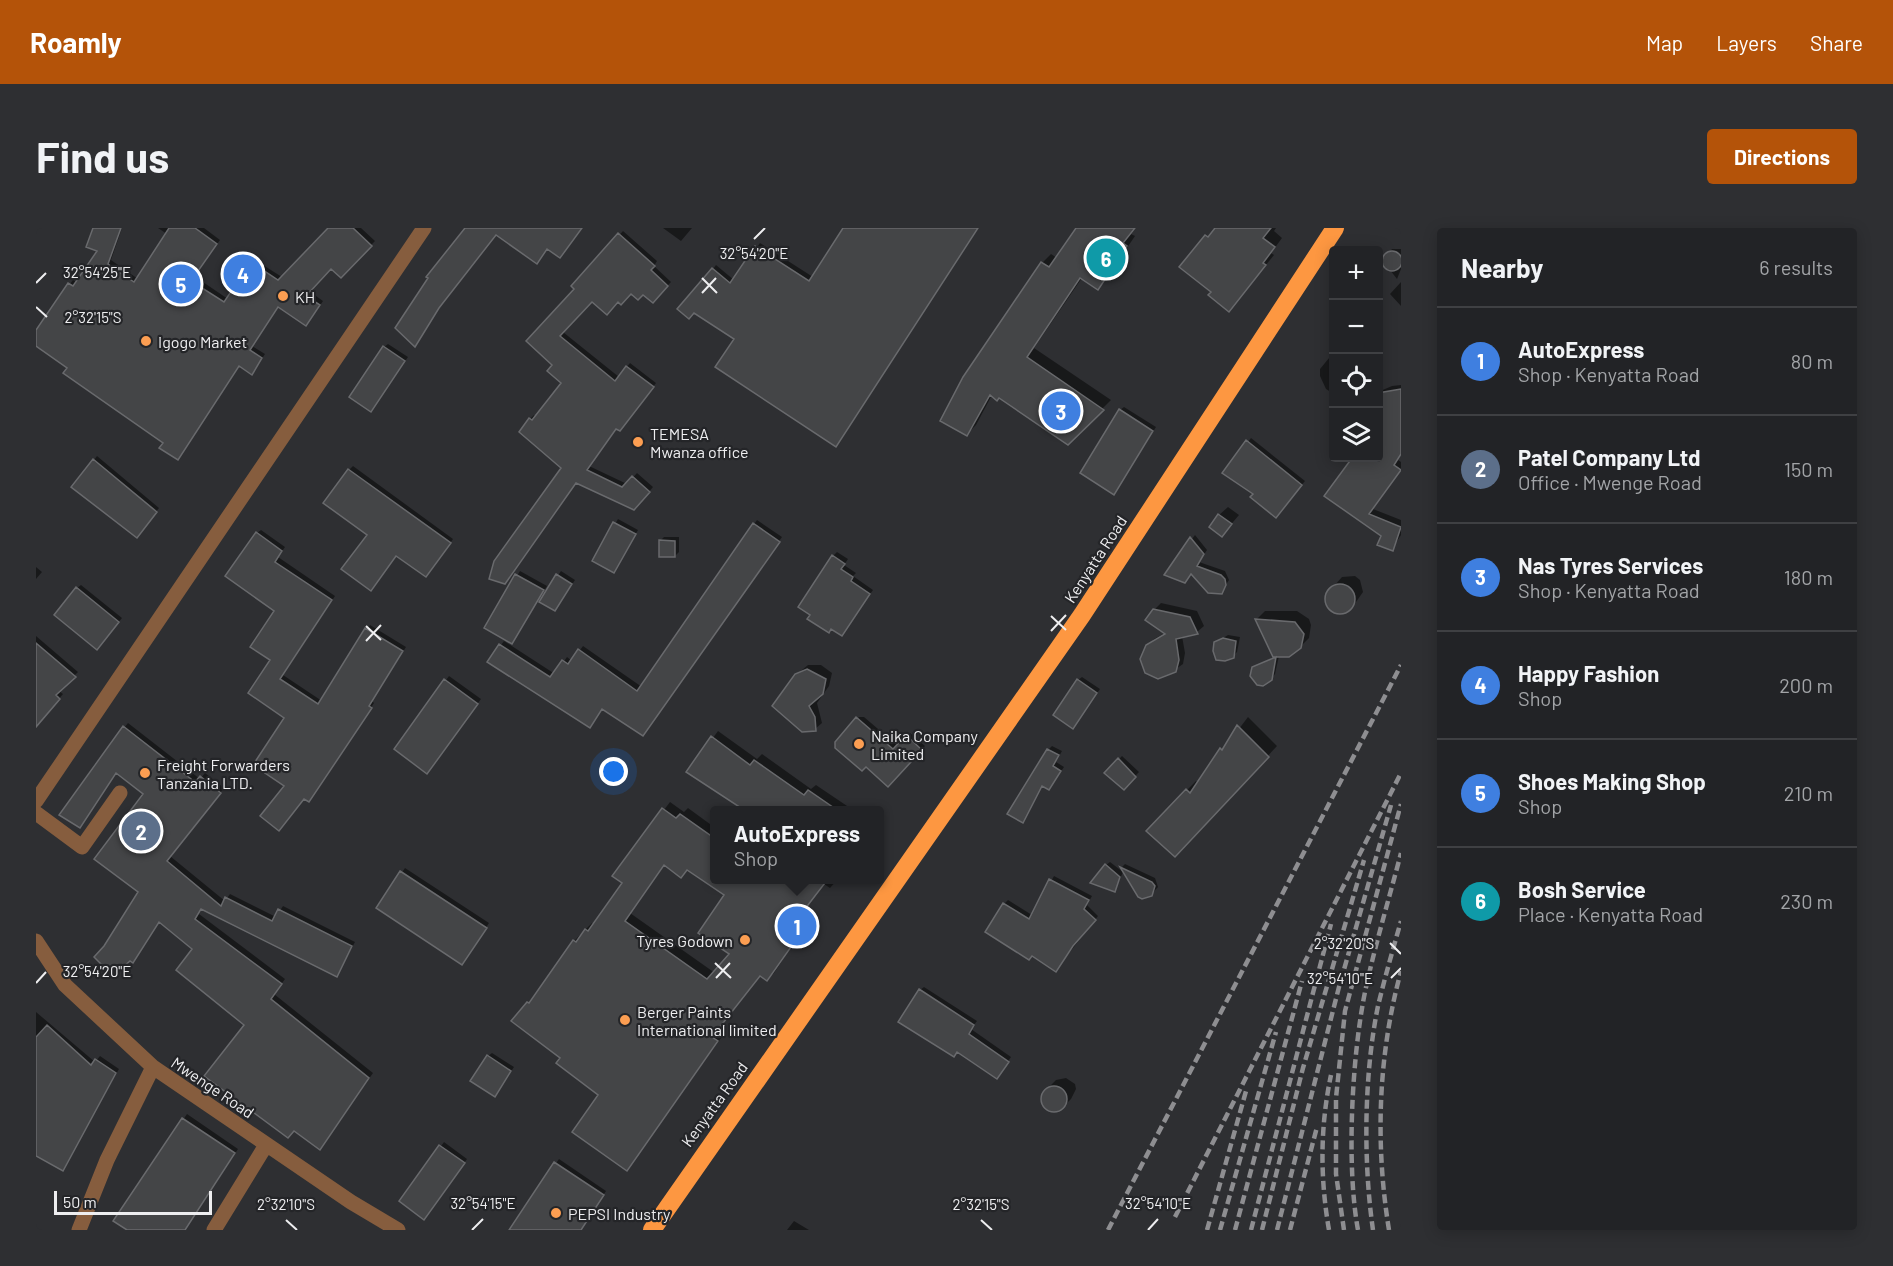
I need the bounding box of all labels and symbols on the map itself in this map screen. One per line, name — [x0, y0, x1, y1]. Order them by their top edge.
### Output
pin: 6 — [1086, 236, 1126, 280]
text: 32°54'20"E — [720, 244, 788, 262]
pin: 4 — [224, 252, 262, 296]
pin: 5 — [162, 262, 200, 306]
text: 32°54'25"E — [63, 263, 131, 281]
place label: KH — [295, 287, 315, 306]
marker: KH — [276, 289, 290, 303]
text: 2°32'15"S — [64, 308, 122, 326]
place label: Igogo Market — [158, 332, 247, 351]
marker: Igogo Market — [139, 334, 153, 348]
pin: 3 — [1042, 388, 1080, 434]
place label: TEMESA Mwanza office — [650, 424, 749, 461]
marker: TEMESA Mwanza office — [631, 435, 645, 449]
street label: Kenyatta Road — [1060, 512, 1130, 606]
place label: Naika Company Limited — [871, 726, 978, 763]
marker: Naika Company Limited — [852, 737, 866, 751]
place label: Freight Forwarders Tanzania LTD. — [157, 755, 290, 792]
your location — [599, 757, 628, 786]
marker: Freight Forwarders Tanzania LTD. — [138, 766, 152, 780]
pin: 2 — [122, 808, 160, 854]
pin: 1 — [778, 904, 816, 948]
place label: Tyres Godown — [636, 931, 733, 950]
marker: Tyres Godown — [738, 933, 752, 947]
text: 2°32'20"S — [1314, 934, 1374, 952]
text: 32°54'20"E — [63, 962, 131, 980]
text: 32°54'10"E — [1307, 969, 1373, 987]
place label: Berger Paints International limited — [637, 1002, 777, 1039]
marker: Berger Paints International limited — [618, 1013, 632, 1027]
street label: Mwenge Road — [168, 1052, 258, 1122]
street label: Kenyatta Road — [677, 1058, 751, 1150]
scale bar — [54, 1188, 212, 1216]
text: 32°54'15"E — [450, 1194, 516, 1212]
text: 32°54'10"E — [1125, 1194, 1191, 1212]
text: 2°32'10"S — [257, 1195, 315, 1213]
text: 2°32'15"S — [952, 1195, 1010, 1213]
place label: PEPSI Industry — [568, 1204, 671, 1223]
marker: PEPSI Industry — [549, 1206, 563, 1220]

